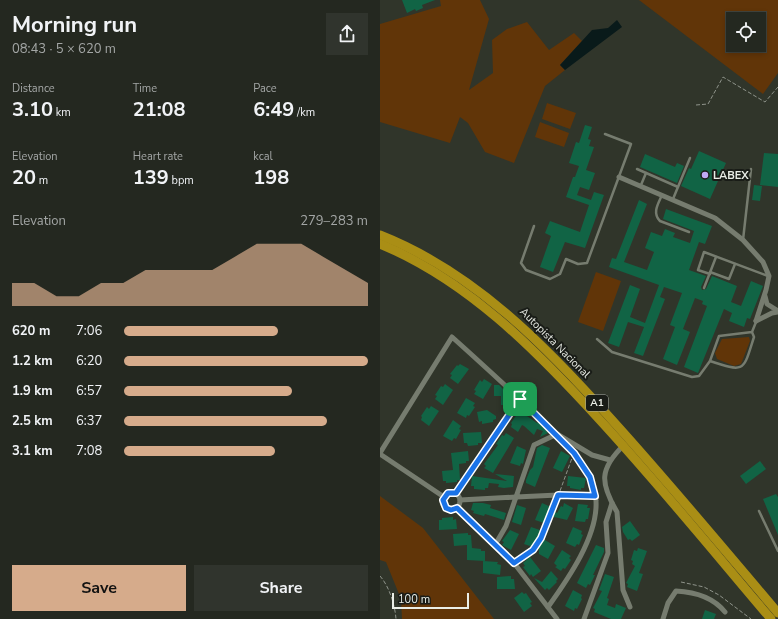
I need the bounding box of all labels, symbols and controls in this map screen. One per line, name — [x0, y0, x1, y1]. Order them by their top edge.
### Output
text: Morning run — [12, 10, 137, 40]
map controls — [726, 12, 766, 52]
button: locate — [726, 12, 766, 52]
button: share — [326, 13, 368, 55]
text: 08:43 · 5 × 620 m — [12, 40, 116, 58]
text: Distance — [12, 81, 55, 96]
text: Time — [133, 81, 157, 96]
text: Pace — [253, 81, 277, 96]
text: 3.10 — [12, 96, 53, 123]
text: 21:08 — [133, 96, 186, 123]
text: 6:49 — [253, 96, 294, 123]
text: km — [53, 105, 71, 120]
text: /km — [294, 105, 315, 120]
text: Elevation — [12, 149, 58, 164]
text: Heart rate — [133, 149, 183, 164]
text: kcal — [253, 149, 273, 164]
text: 20 — [12, 164, 36, 191]
text: 139 — [133, 164, 169, 191]
text: 198 — [253, 164, 289, 191]
place label: LABEX — [713, 168, 749, 183]
marker: LABEX — [700, 170, 710, 180]
text: m — [36, 173, 48, 188]
text: bpm — [169, 173, 194, 188]
text: Elevation — [12, 212, 66, 230]
text: 279–283 m — [300, 212, 368, 230]
street label: Autopista Nacional — [517, 305, 594, 382]
text: 620 m — [12, 322, 50, 340]
text: 7:06 — [76, 322, 102, 340]
text: 1.2 km — [12, 352, 53, 370]
text: 6:20 — [76, 352, 102, 370]
text: 1.9 km — [12, 382, 53, 400]
text: 6:57 — [76, 382, 102, 400]
pin — [503, 382, 537, 416]
icon: arrive — [509, 388, 531, 410]
road number: A1 — [586, 395, 608, 411]
text: 2.5 km — [12, 412, 53, 430]
text: 6:37 — [76, 412, 102, 430]
text: 3.1 km — [12, 442, 53, 460]
text: 7:08 — [76, 442, 102, 460]
button: Save — [12, 565, 186, 611]
button: Share — [194, 565, 368, 611]
scale bar — [392, 591, 469, 610]
text: 100 m — [398, 592, 430, 607]

